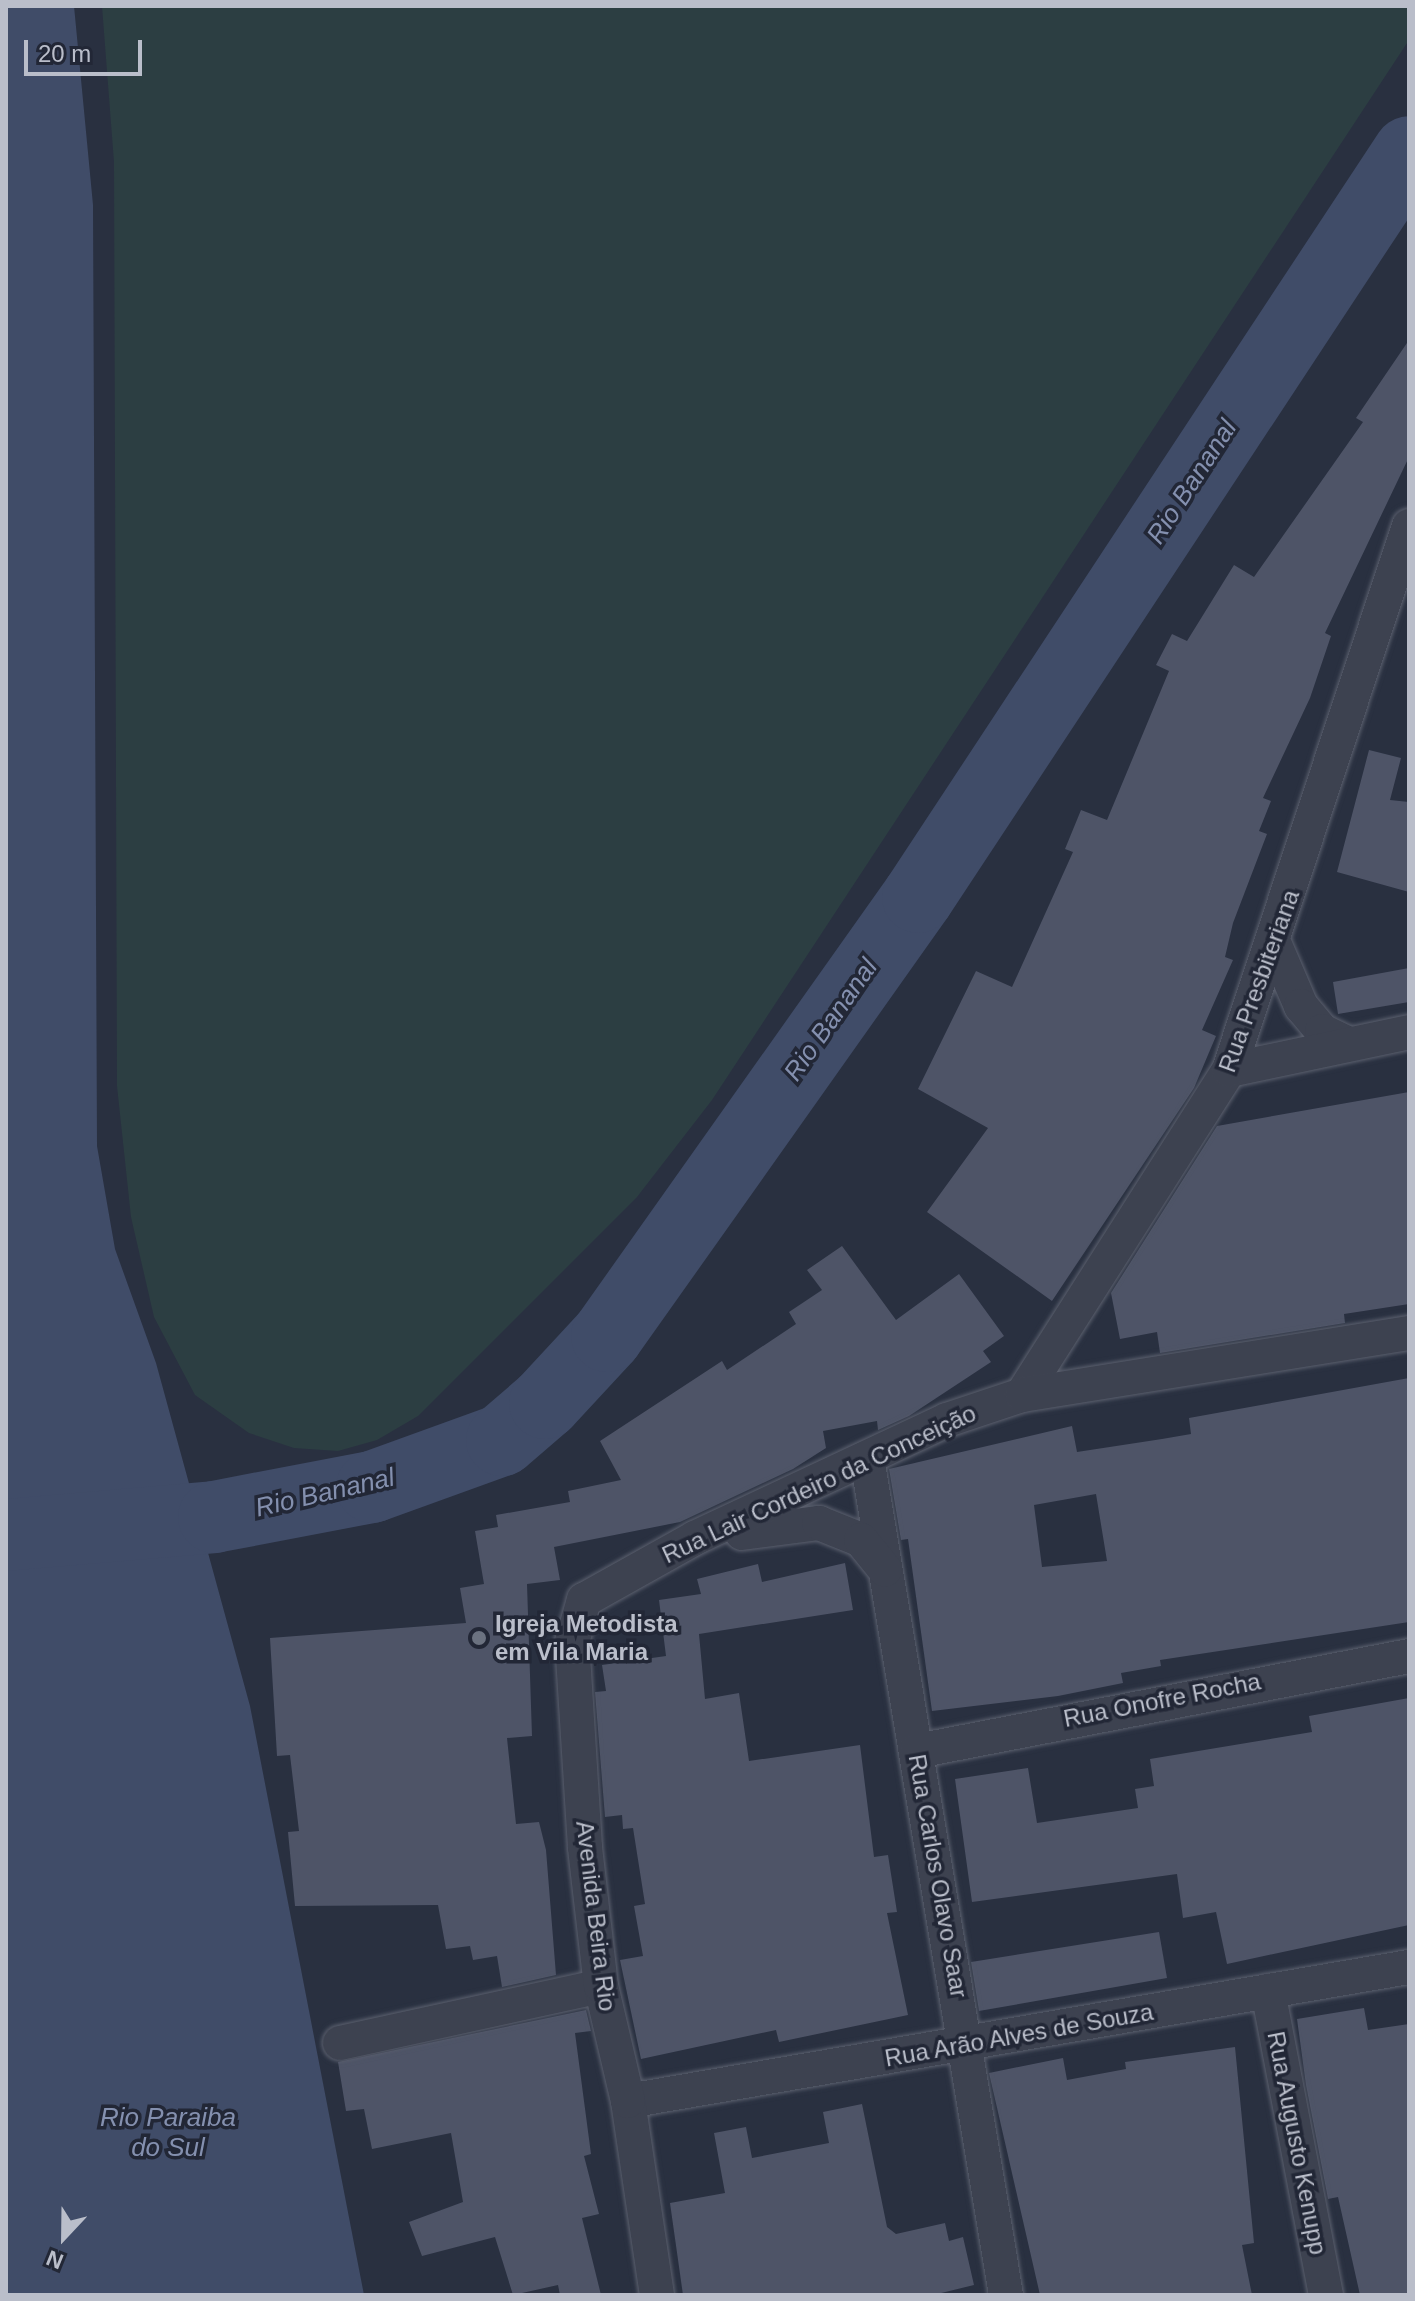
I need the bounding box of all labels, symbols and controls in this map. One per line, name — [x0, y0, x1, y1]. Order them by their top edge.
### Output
scale bar — [28, 24, 146, 74]
text: 20 m — [38, 40, 91, 67]
water label: Rio Bananal — [1140, 414, 1244, 550]
street label: Rua Presbiteriana — [1213, 886, 1305, 1076]
water label: Rio Bananal — [778, 953, 884, 1087]
street label: Rua Lair Cordeiro da Conceição — [658, 1399, 980, 1569]
water label: Rio Bananal — [252, 1462, 398, 1524]
place label: Igreja Metodista em Vila Maria — [495, 1610, 678, 1666]
marker: Igreja Metodista em Vila Maria — [470, 1629, 488, 1647]
street label: Rua Onofre Rocha — [1061, 1667, 1263, 1733]
street label: Rua Carlos Olavo Saar — [902, 1752, 974, 2000]
street label: Avenida Beira Rio — [570, 1819, 622, 2013]
street label: Rua Arão Alves de Souza — [881, 1997, 1157, 2073]
street label: Rua Augusto Kenupp — [1261, 2028, 1333, 2258]
water label: Rio Paraiba do Sul — [100, 2102, 236, 2164]
north arrow — [24, 2197, 104, 2277]
text: N — [43, 2245, 67, 2274]

